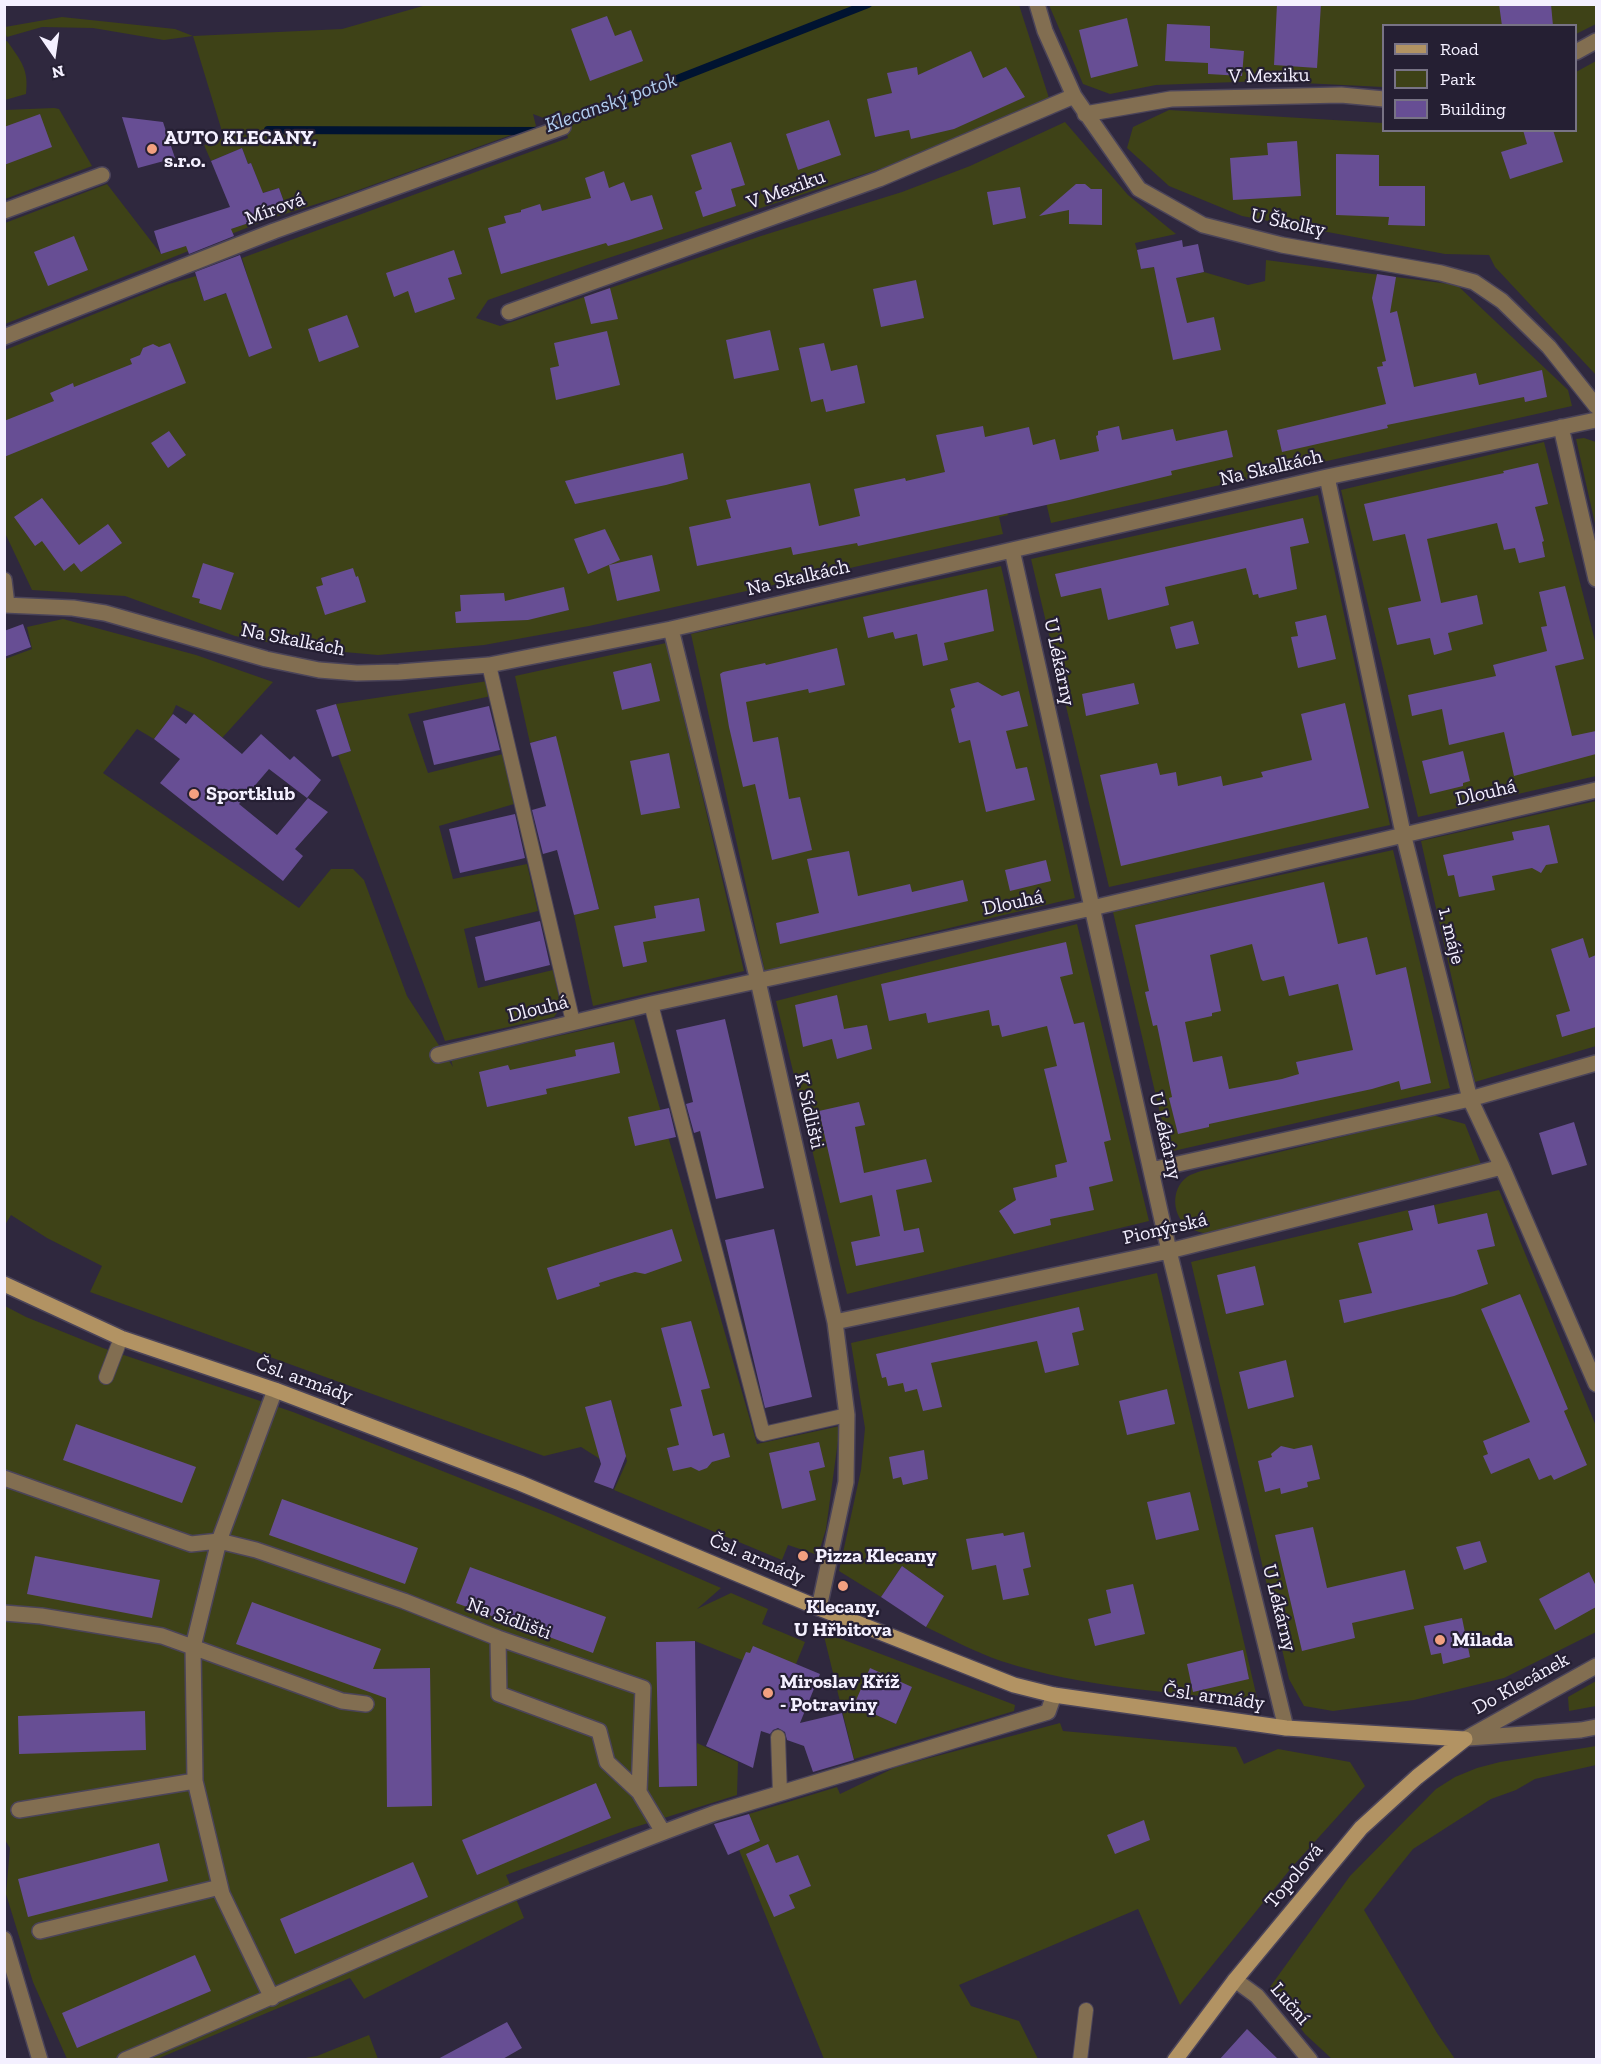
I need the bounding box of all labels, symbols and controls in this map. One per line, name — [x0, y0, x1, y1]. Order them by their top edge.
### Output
north arrow — [24, 24, 84, 84]
legend — [1382, 24, 1577, 132]
text: Road — [1440, 38, 1479, 60]
text: N — [50, 61, 66, 83]
street label: V Mexiku — [1228, 63, 1310, 89]
water label: Klecanský potok — [542, 68, 680, 138]
text: Park — [1440, 68, 1476, 90]
text: Building — [1440, 98, 1506, 120]
place label: AUTO KLECANY, s.r.o. — [164, 126, 317, 173]
marker: AUTO KLECANY, s.r.o. — [145, 142, 159, 156]
street label: V Mexiku — [744, 165, 828, 215]
street label: Mírová — [242, 187, 308, 231]
street label: U Školky — [1248, 203, 1328, 243]
street label: Na Skalkách — [1217, 444, 1325, 492]
street label: Na Skalkách — [744, 554, 852, 602]
street label: U Lékárny — [1038, 616, 1080, 708]
street label: Na Skalkách — [239, 618, 347, 662]
street label: Dlouhá — [1453, 774, 1519, 812]
place label: Sportklub — [206, 782, 295, 806]
marker: Sportklub — [187, 787, 201, 801]
street label: Dlouhá — [980, 885, 1046, 921]
street label: 1. máje — [1432, 905, 1470, 967]
street label: Dlouhá — [505, 990, 571, 1028]
street label: K Sídlišti — [789, 1071, 829, 1151]
street label: U Lékárny — [1143, 1090, 1187, 1182]
street label: Pionýrská — [1121, 1208, 1209, 1250]
street label: Čsl. armády — [252, 1351, 356, 1409]
street label: Čsl. armády — [705, 1528, 809, 1590]
place label: Pizza Klecany — [815, 1544, 936, 1568]
marker: Pizza Klecany — [796, 1549, 810, 1563]
street label: U Lékárny — [1257, 1562, 1301, 1654]
marker: Klecany, U Hřbitova — [836, 1579, 850, 1593]
street label: Na Sídlišti — [463, 1593, 555, 1645]
place label: Klecany, U Hřbitova — [794, 1595, 892, 1642]
place label: Milada — [1452, 1628, 1513, 1652]
marker: Milada — [1433, 1633, 1447, 1647]
street label: Do Klecánek — [1469, 1648, 1573, 1720]
place label: Miroslav Kříž - Potraviny — [780, 1670, 900, 1717]
street label: Čsl. armády — [1162, 1678, 1266, 1716]
marker: Miroslav Kříž - Potraviny — [761, 1686, 775, 1700]
street label: Topolová — [1260, 1839, 1328, 1913]
street label: Luční — [1265, 1978, 1315, 2030]

